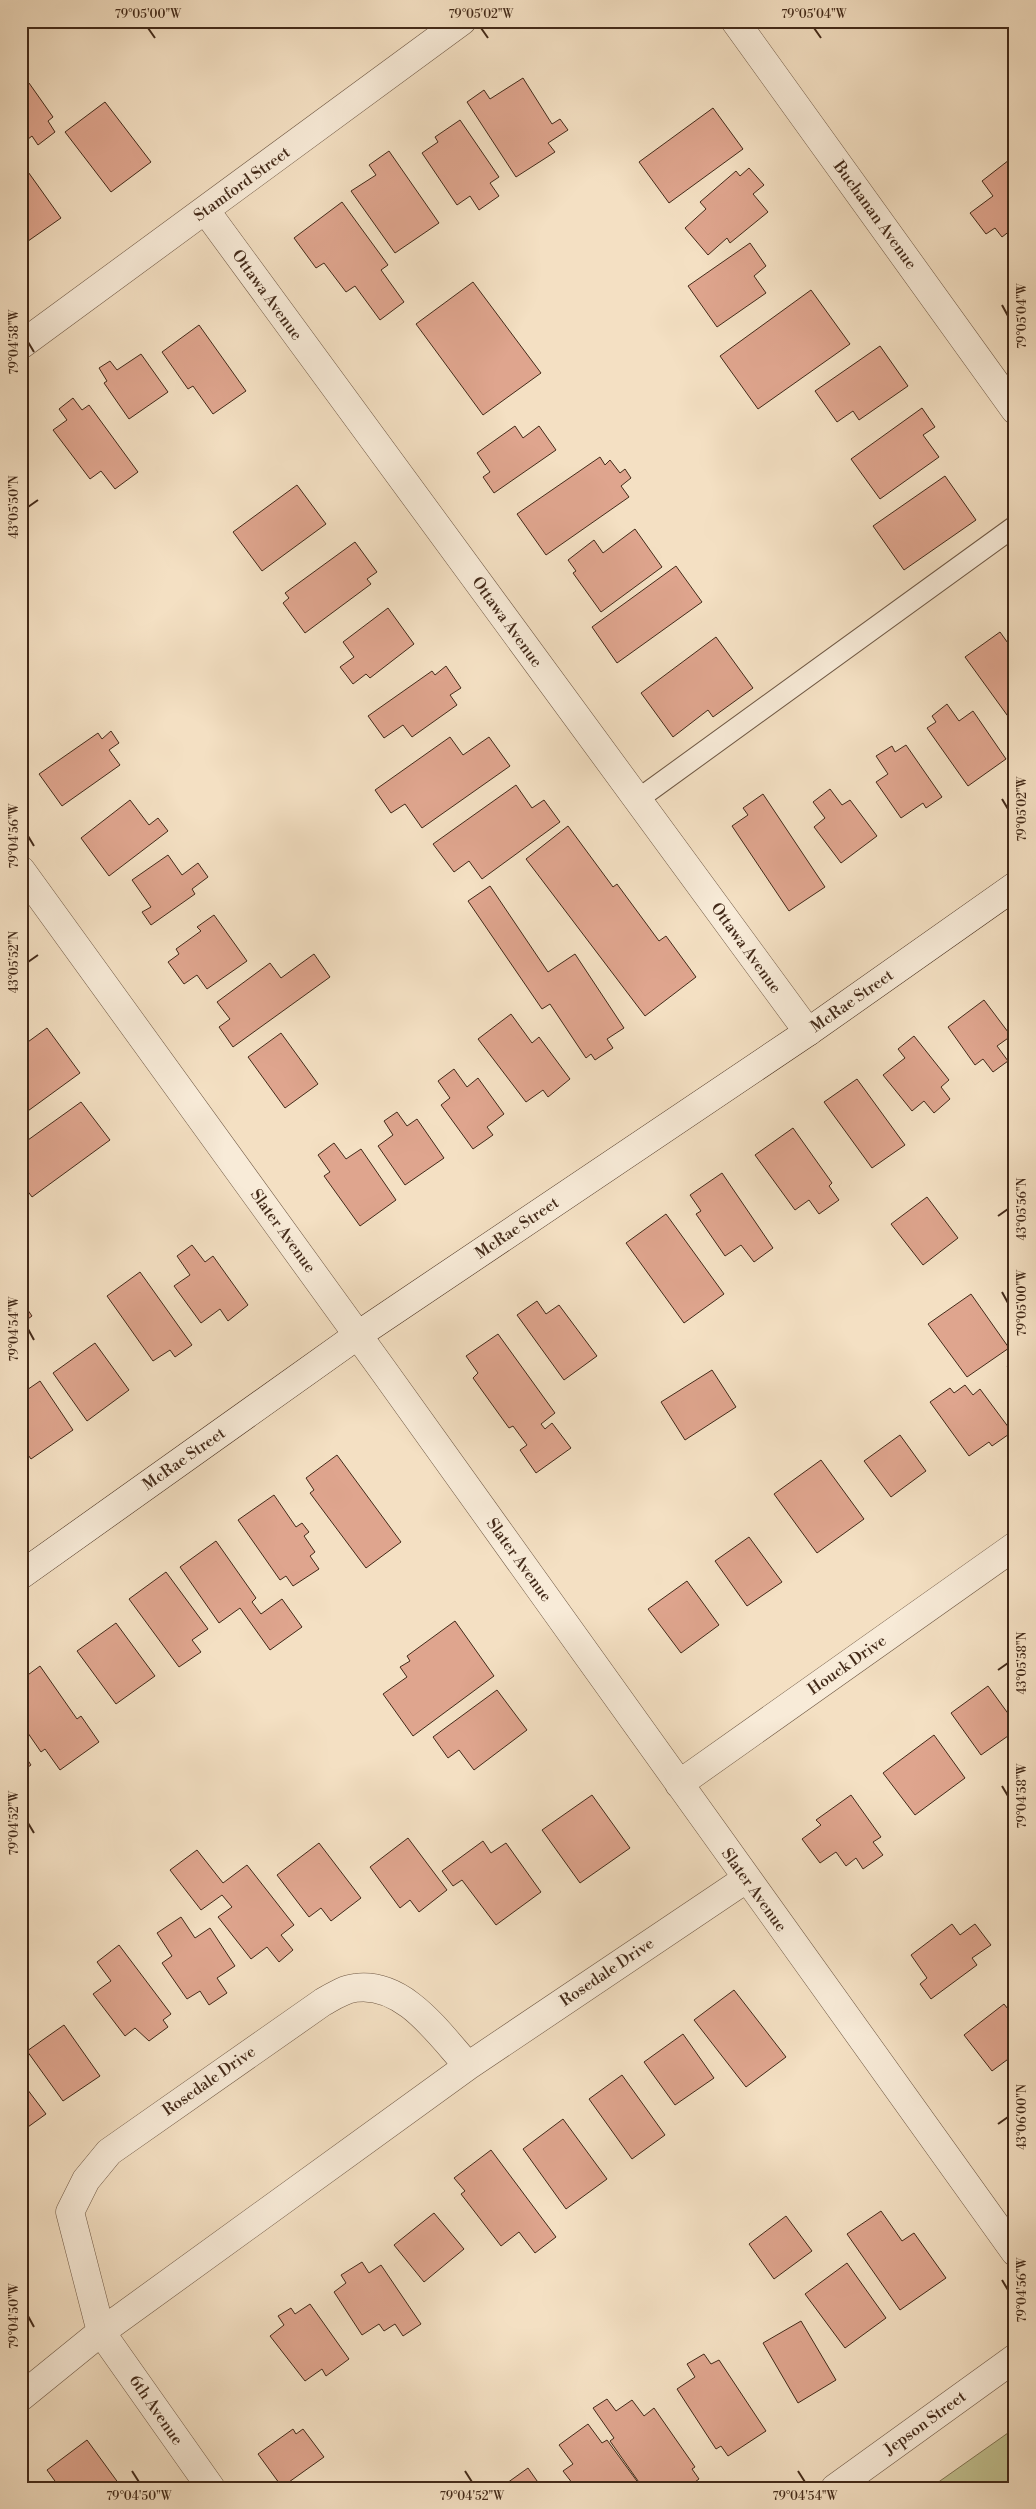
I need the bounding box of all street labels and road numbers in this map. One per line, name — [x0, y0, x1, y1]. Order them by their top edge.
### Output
street label: Stamford Street — [190, 142, 294, 226]
street label: Buchanan Avenue — [828, 156, 921, 273]
street label: Ottawa Avenue — [227, 246, 307, 344]
street label: Ottawa Avenue — [467, 573, 547, 671]
street label: Ottawa Avenue — [706, 899, 786, 997]
street label: McRae Street — [807, 965, 898, 1037]
street label: Slater Avenue — [246, 1185, 320, 1277]
street label: McRae Street — [471, 1193, 563, 1263]
street label: McRae Street — [139, 1423, 230, 1495]
street label: Slater Avenue — [482, 1514, 556, 1606]
street label: Houck Drive — [804, 1631, 890, 1699]
street label: Slater Avenue — [717, 1844, 791, 1936]
street label: Rosedale Drive — [556, 1933, 658, 2011]
street label: Rosedale Drive — [159, 2042, 259, 2120]
street label: 6th Avenue — [125, 2371, 187, 2449]
street label: Jepson Street — [879, 2386, 970, 2460]

